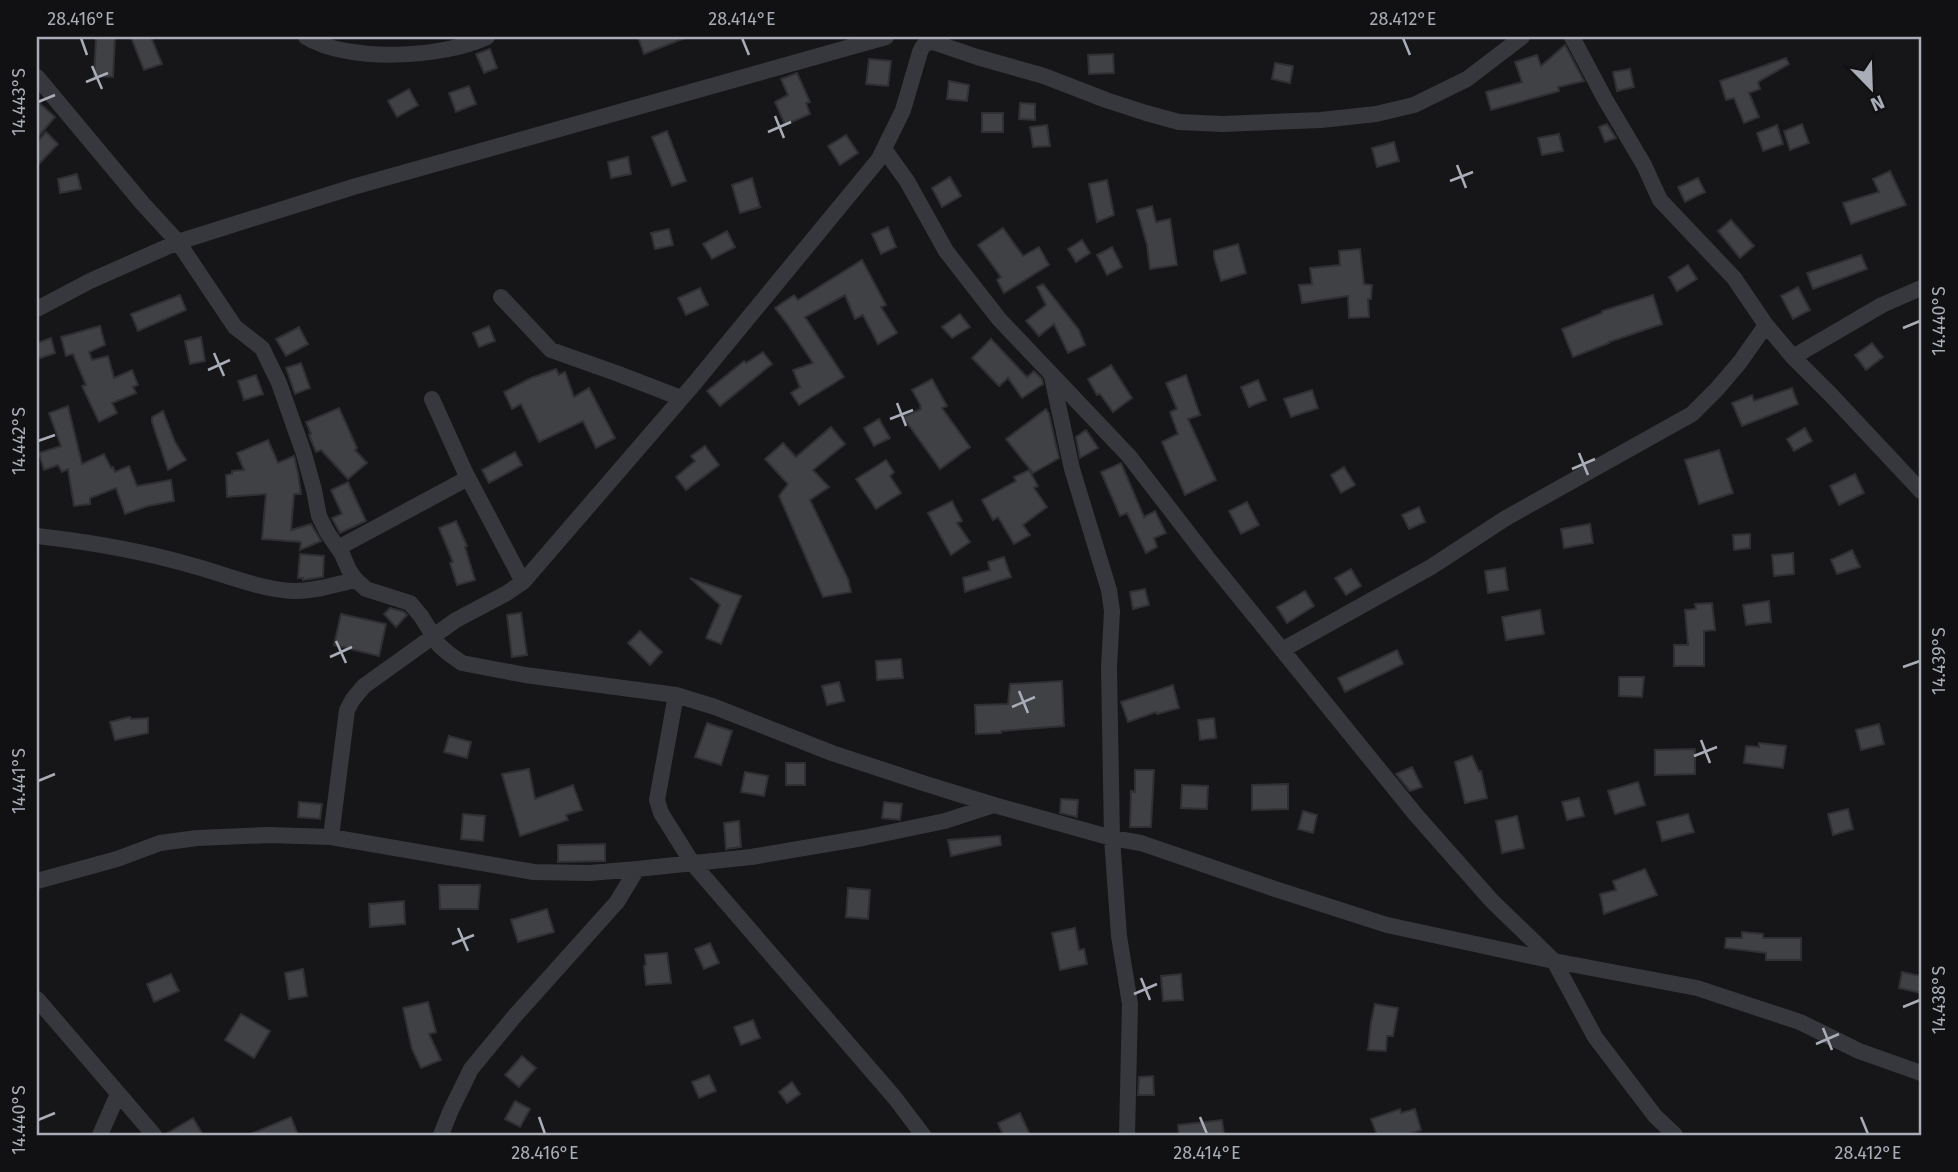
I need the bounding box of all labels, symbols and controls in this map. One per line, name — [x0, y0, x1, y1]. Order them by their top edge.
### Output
text: 28.416°E — [47, 8, 115, 30]
text: 28.414°E — [708, 8, 776, 30]
text: 28.412°E — [1370, 8, 1436, 30]
north arrow — [1836, 52, 1906, 122]
text: 14.443°S — [8, 68, 30, 136]
text: N — [1867, 90, 1888, 116]
text: 14.440°S — [1928, 286, 1950, 356]
text: 14.442°S — [8, 407, 30, 475]
text: 14.439°S — [1928, 627, 1950, 695]
text: 14.441°S — [8, 748, 30, 814]
text: 14.438°S — [1928, 966, 1950, 1034]
text: 14.440°S — [8, 1085, 30, 1155]
text: 28.416°E — [511, 1142, 579, 1164]
text: 28.414°E — [1173, 1142, 1241, 1164]
text: 28.412°E — [1835, 1142, 1901, 1164]

